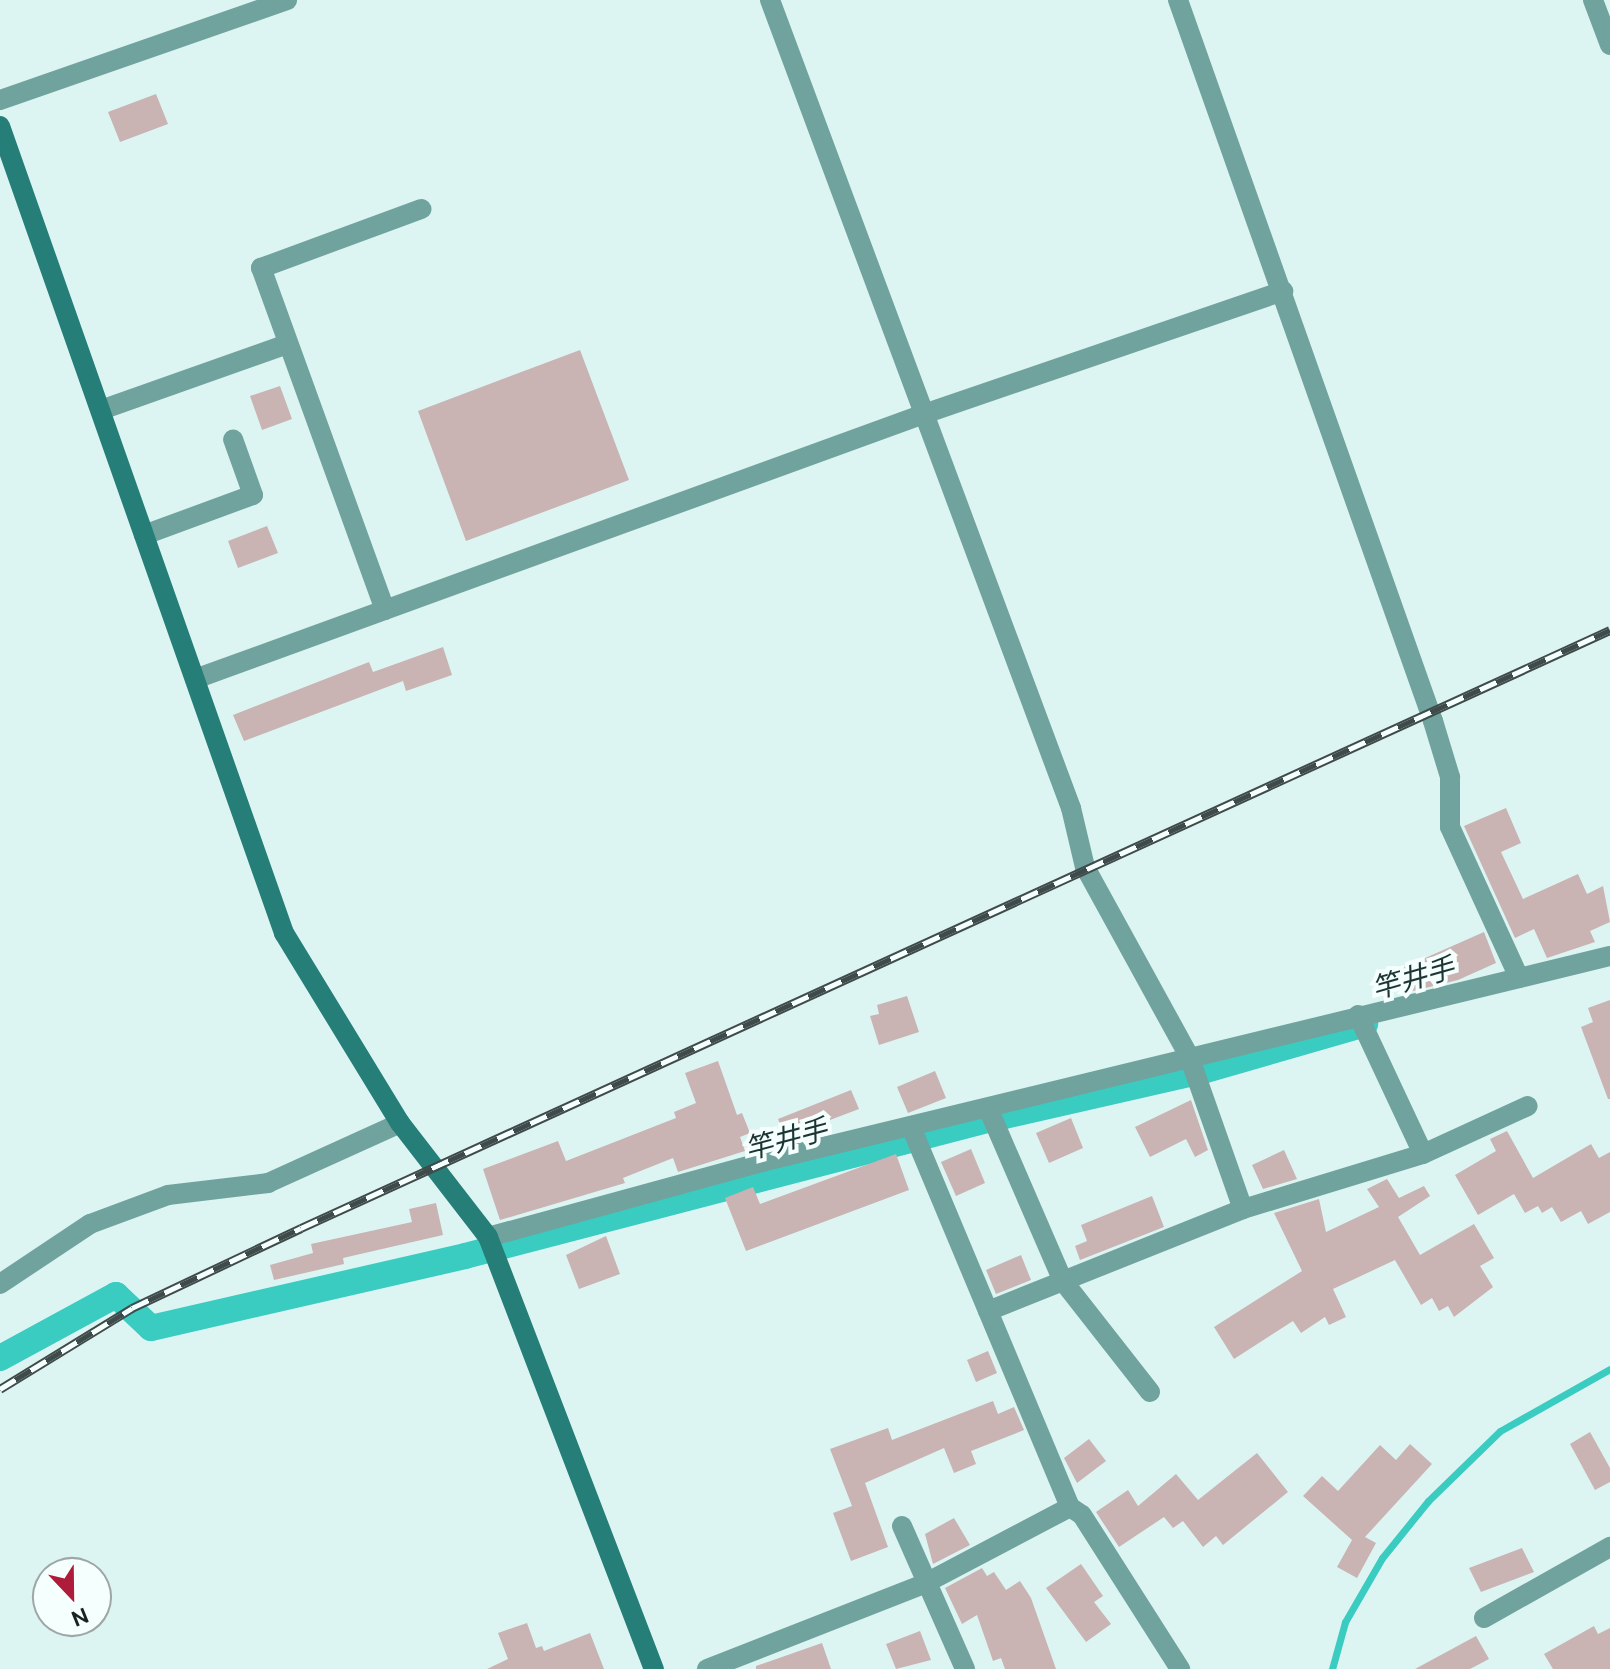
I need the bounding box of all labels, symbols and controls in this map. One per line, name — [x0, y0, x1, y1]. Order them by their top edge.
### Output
water label: 竿井手 — [1368, 950, 1458, 1006]
water label: 竿井手 — [741, 1112, 831, 1166]
north arrow — [32, 1557, 112, 1637]
text: N — [68, 1603, 93, 1633]

